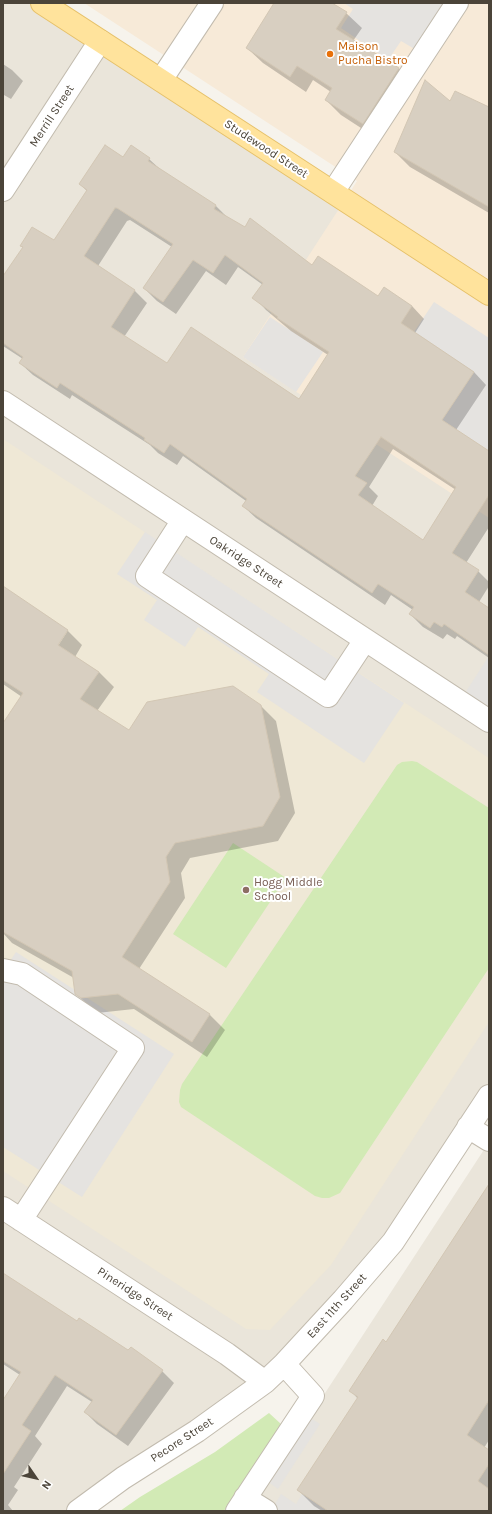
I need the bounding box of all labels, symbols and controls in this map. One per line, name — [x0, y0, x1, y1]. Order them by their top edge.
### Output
place label: Maison Pucha Bistro — [338, 40, 408, 68]
marker: Maison Pucha Bistro — [325, 49, 335, 59]
street label: Merrill Street — [27, 82, 77, 150]
street label: Studewood Street — [221, 117, 311, 181]
street label: Oakridge Street — [206, 533, 286, 591]
place label: Hogg Middle School — [254, 876, 322, 904]
marker: Hogg Middle School — [241, 885, 251, 895]
street label: Pineridge Street — [94, 1264, 176, 1324]
street label: East 11th Street — [304, 1271, 370, 1341]
street label: Pecore Street — [148, 1414, 216, 1466]
north arrow — [16, 1458, 56, 1498]
text: N — [39, 1478, 54, 1492]

